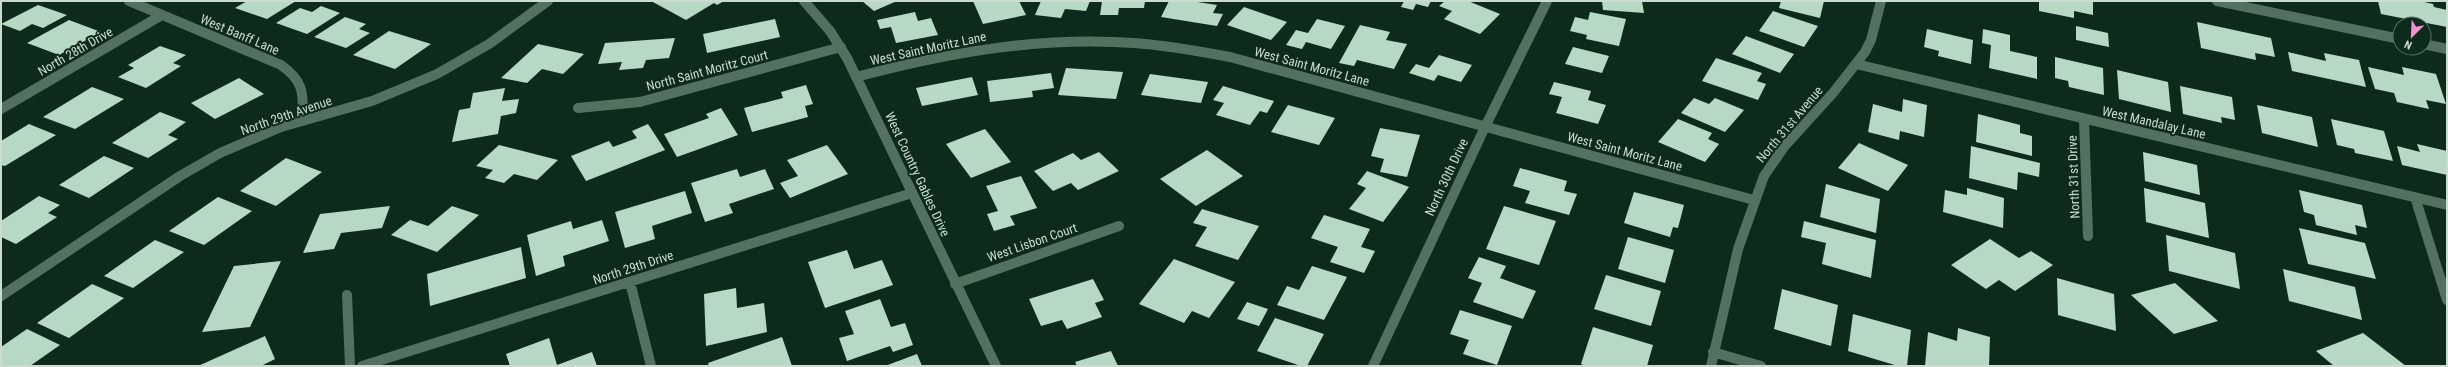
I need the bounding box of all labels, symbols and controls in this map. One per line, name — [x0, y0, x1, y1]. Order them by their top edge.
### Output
street label: West Banff Lane — [198, 11, 281, 58]
north arrow — [2392, 16, 2432, 56]
street label: North 28th Drive — [35, 24, 115, 79]
street label: West Saint Moritz Lane — [869, 29, 988, 68]
text: N — [2402, 37, 2414, 52]
street label: West Saint Moritz Lane — [1253, 44, 1371, 89]
street label: North Saint Moritz Court — [645, 47, 770, 94]
street label: North 31st Avenue — [1753, 83, 1826, 166]
street label: North 29th Avenue — [239, 93, 334, 138]
street label: West Mandalay Lane — [2101, 103, 2207, 142]
street label: West Country Gables Drive — [882, 110, 953, 239]
street label: West Saint Moritz Lane — [1566, 129, 1684, 174]
street label: North 31st Drive — [2065, 135, 2082, 219]
street label: North 30th Drive — [1422, 136, 1471, 218]
street label: West Lisbon Court — [985, 220, 1079, 265]
street label: North 29th Drive — [591, 247, 675, 288]

